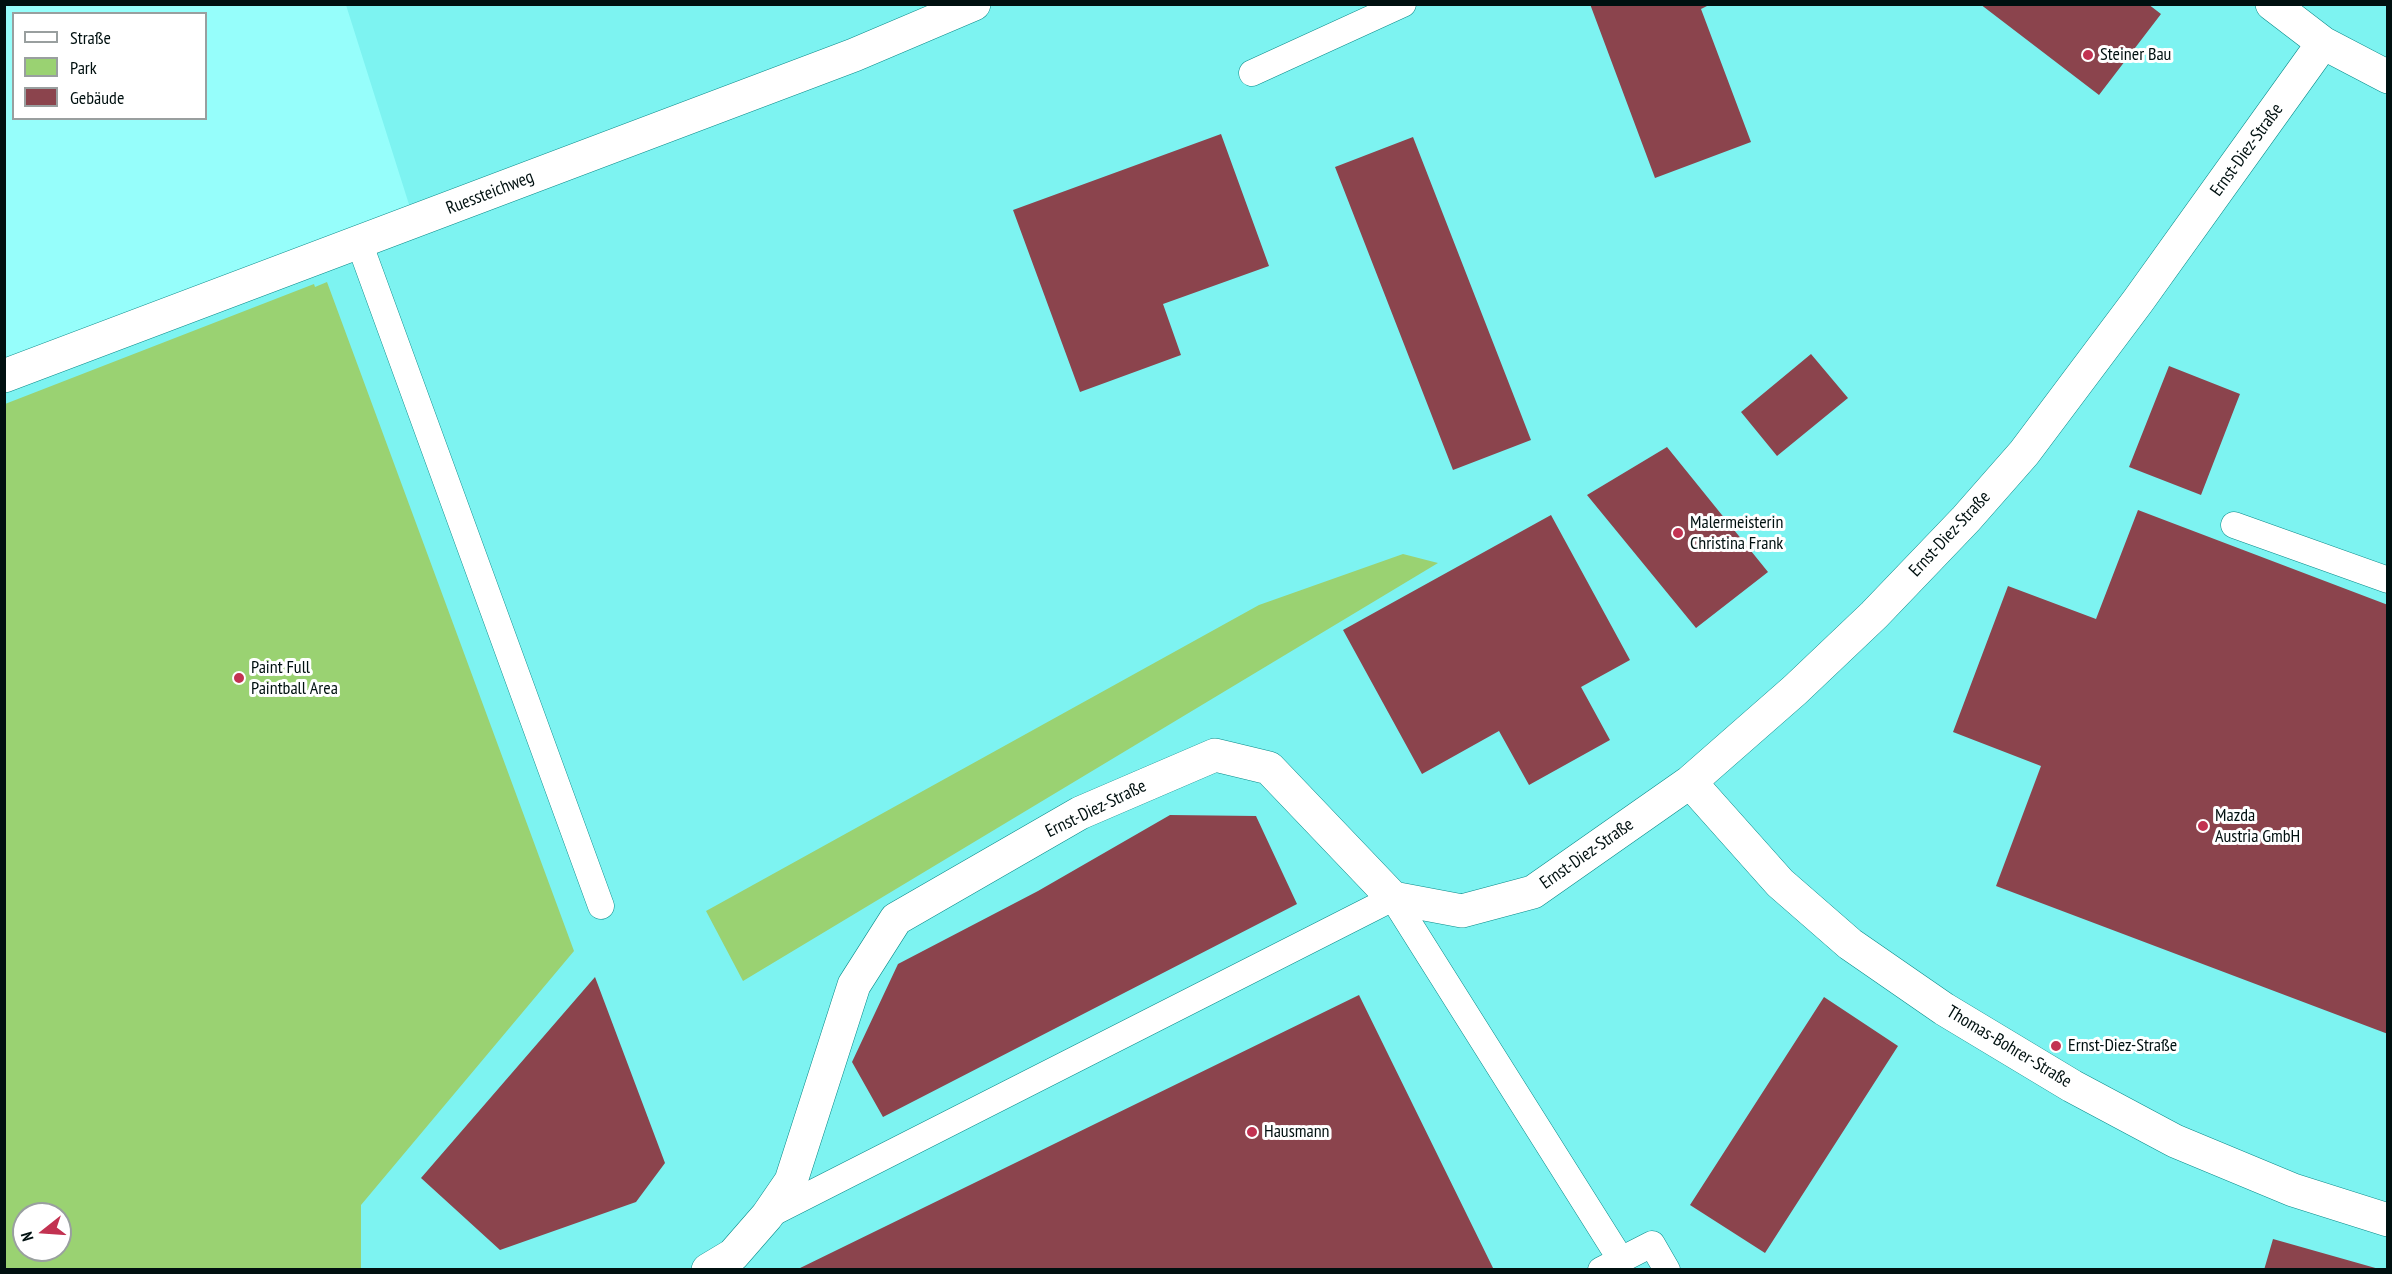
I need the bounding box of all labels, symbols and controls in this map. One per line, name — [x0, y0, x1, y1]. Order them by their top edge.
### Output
legend — [12, 12, 207, 120]
text: Straße — [70, 26, 111, 49]
place label: Steiner Bau — [2100, 44, 2171, 66]
marker: Steiner Bau — [2081, 48, 2095, 62]
text: Park — [70, 56, 97, 79]
text: Gebäude — [70, 86, 124, 109]
street label: Ernst-Diez-Straße — [2206, 99, 2288, 201]
street label: Ruessteichweg — [443, 166, 537, 220]
street label: Ernst-Diez-Straße — [1905, 487, 1995, 581]
place label: Malermeisterin Christina Frank — [1690, 512, 1783, 554]
marker: Malermeisterin Christina Frank — [1671, 526, 1685, 540]
place label: Paint Full Paintball Area — [251, 657, 338, 700]
marker: Paint Full Paintball Area — [232, 671, 246, 685]
street label: Ernst-Diez-Straße — [1042, 775, 1150, 843]
place label: Mazda Austria GmbH — [2215, 805, 2300, 848]
street label: Ernst-Diez-Straße — [1536, 814, 1638, 894]
marker: Mazda Austria GmbH — [2196, 819, 2210, 833]
street label: Thomas-Bohrer-Straße — [1943, 1001, 2075, 1093]
place label: Ernst-Diez-Straße — [2068, 1035, 2177, 1057]
marker: Ernst-Diez-Straße — [2049, 1039, 2063, 1053]
place label: Hausmann — [1264, 1121, 1329, 1143]
marker: Hausmann — [1245, 1125, 1259, 1139]
north arrow — [12, 1202, 72, 1262]
text: N — [16, 1230, 38, 1244]

